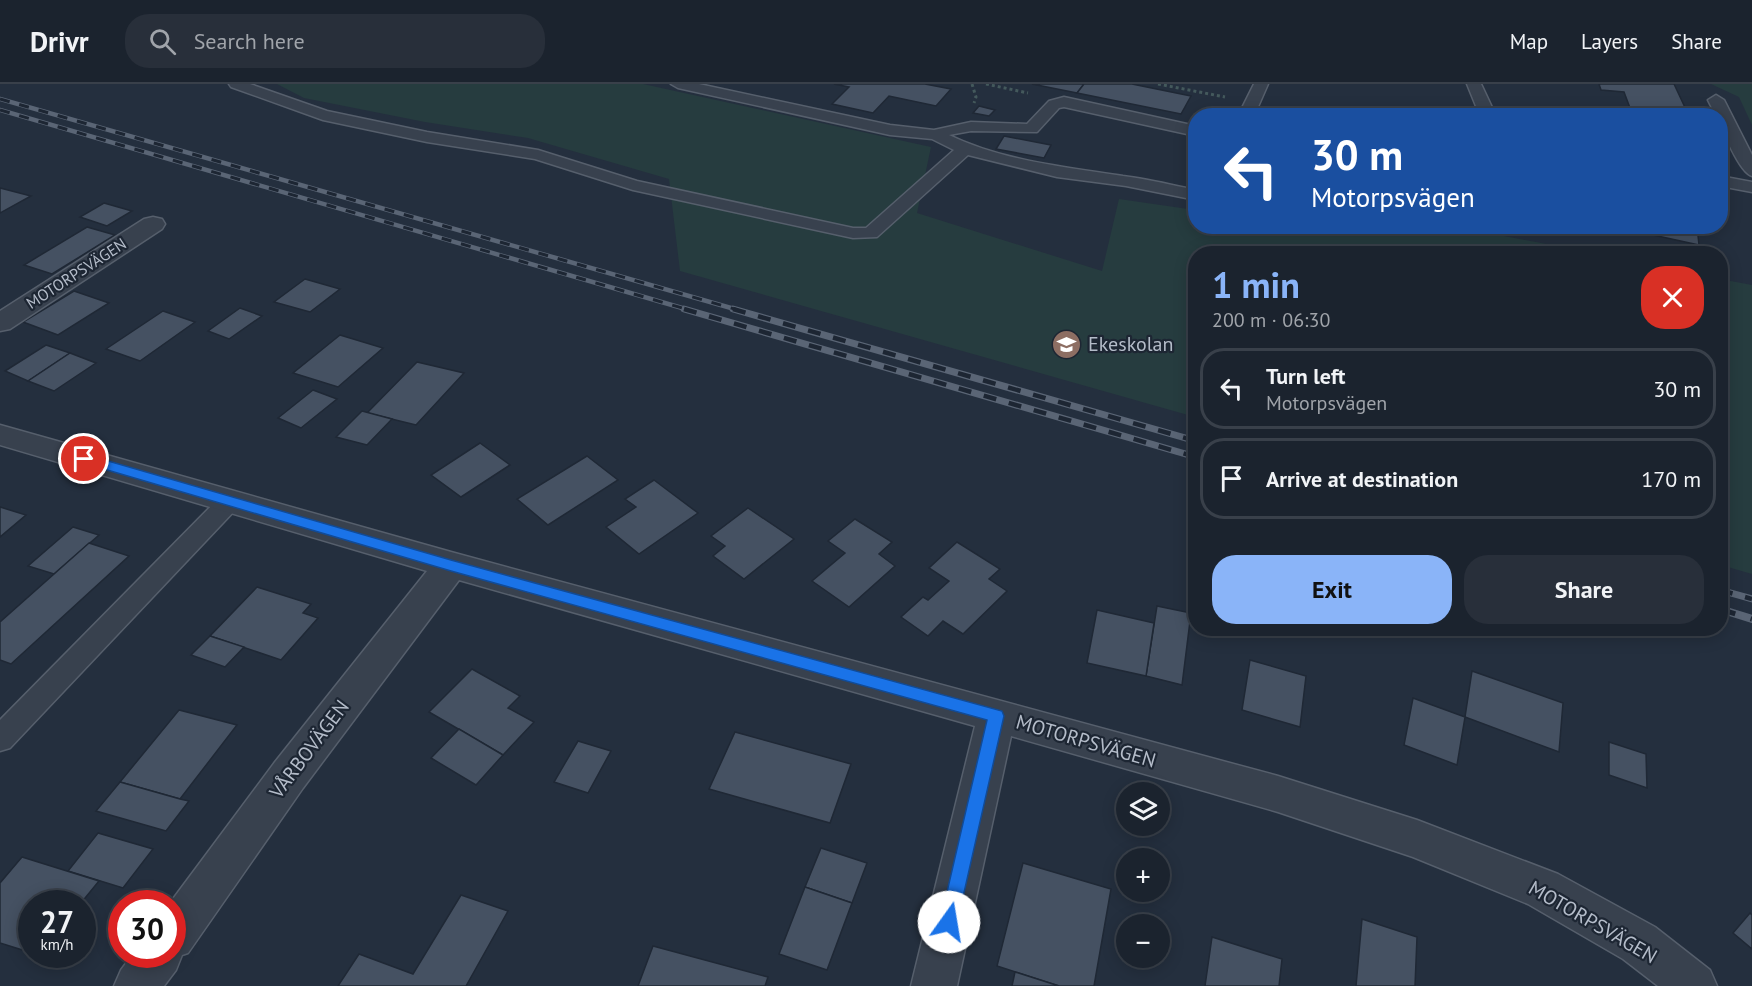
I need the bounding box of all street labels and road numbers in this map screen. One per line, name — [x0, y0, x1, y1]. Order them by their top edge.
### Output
street label: MOTORPSVÄGEN — [22, 233, 130, 313]
street label: VÅRBOVÄGEN — [263, 694, 355, 804]
street label: MOTORPSVÄGEN — [1013, 709, 1159, 773]
street label: MOTORPSVÄGEN — [1524, 875, 1662, 969]

